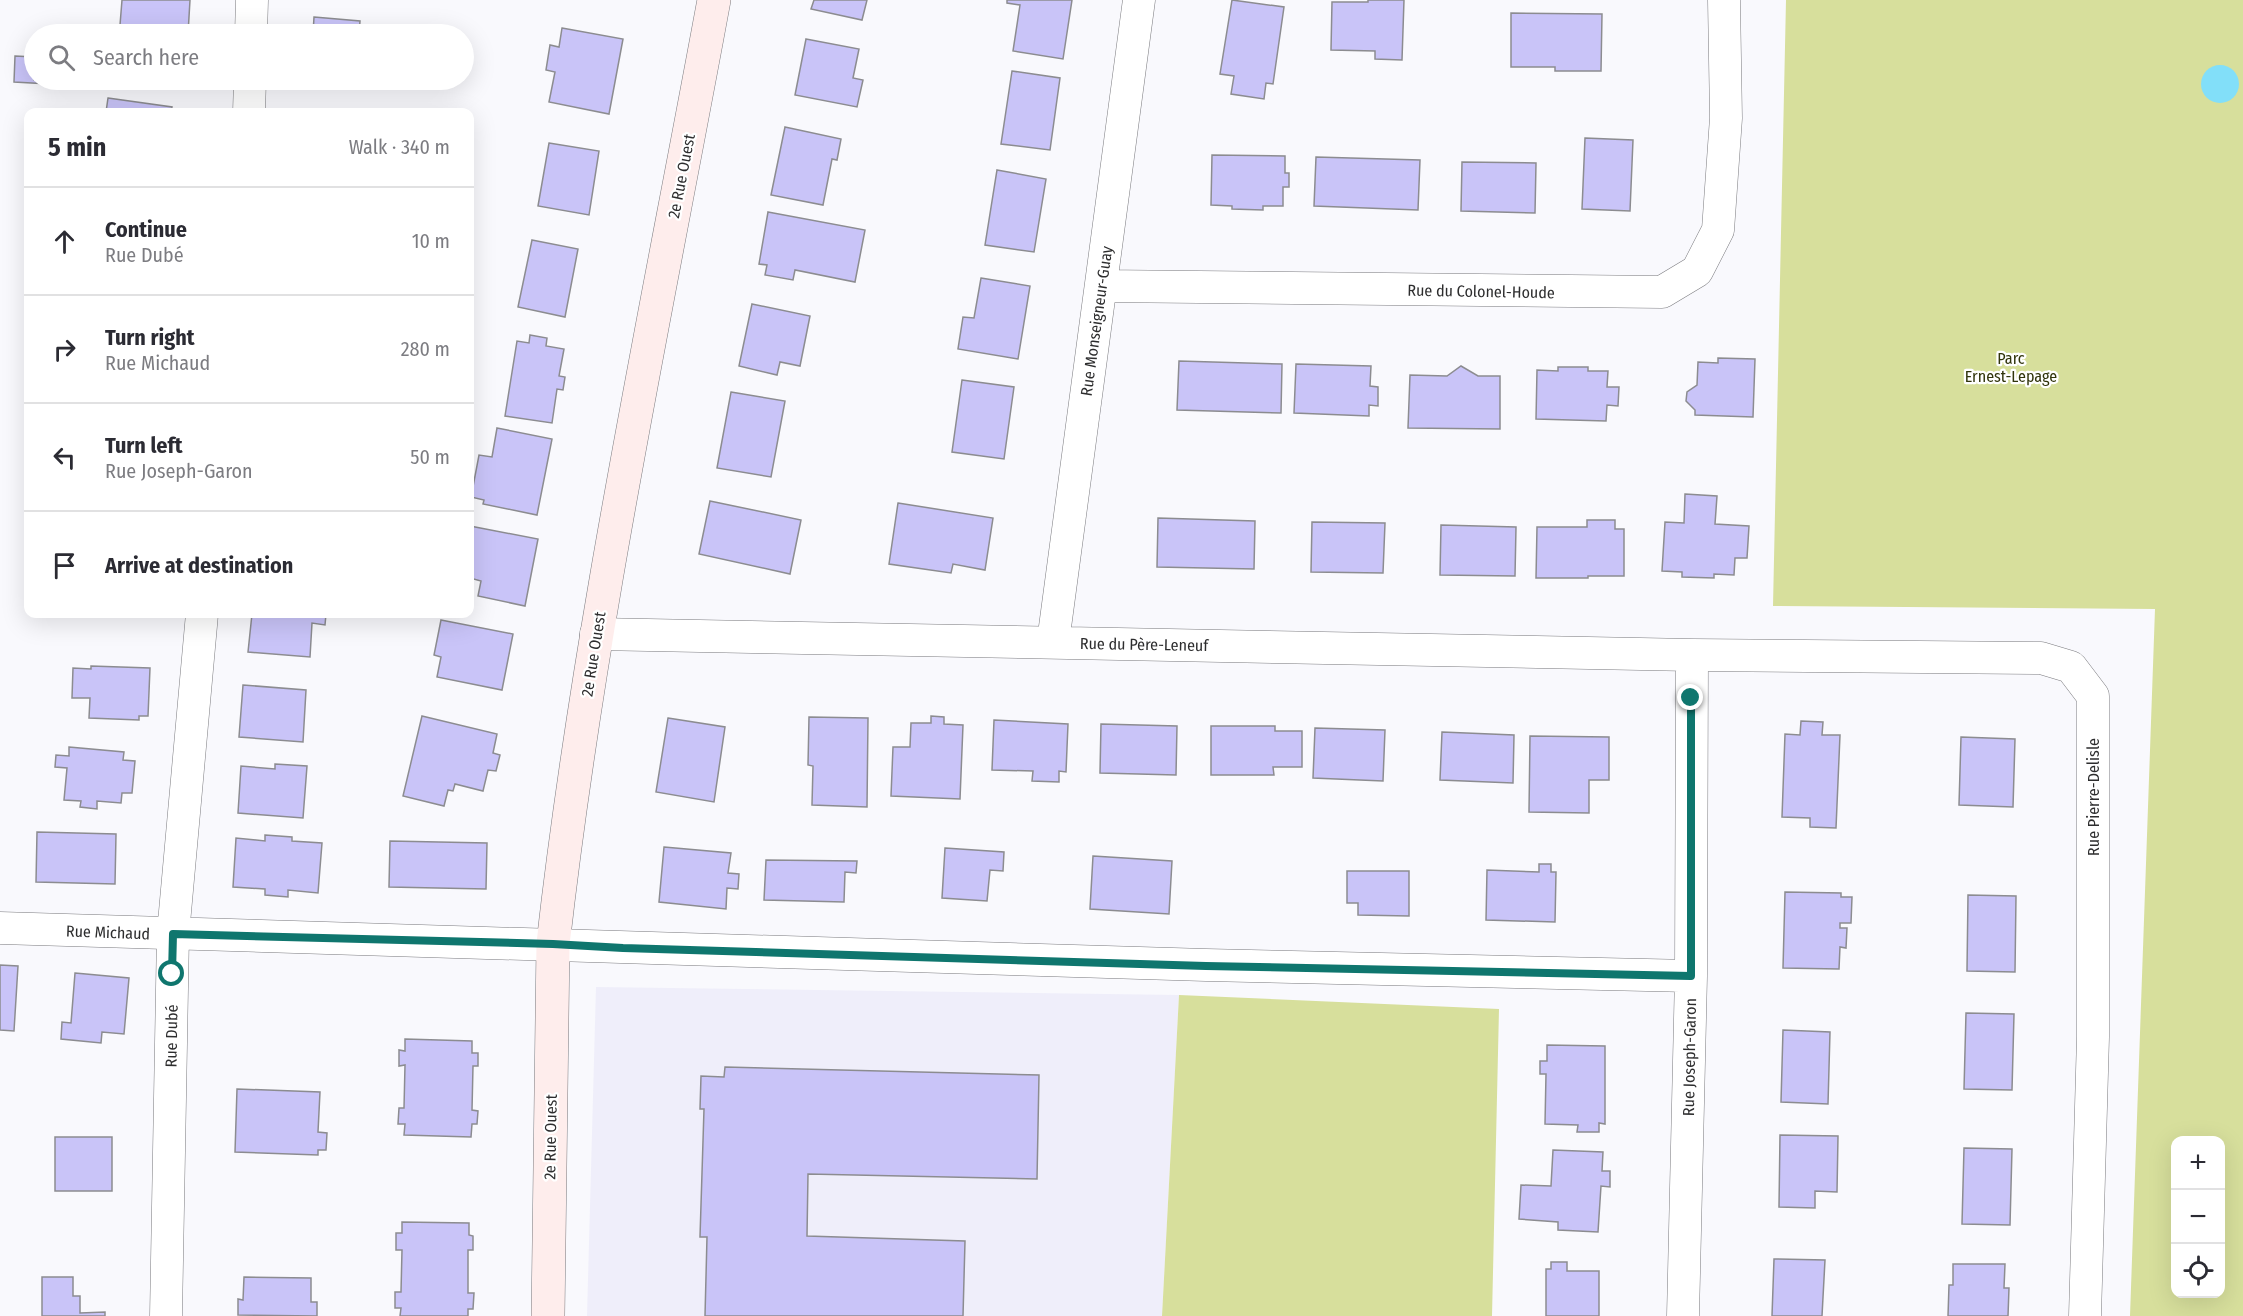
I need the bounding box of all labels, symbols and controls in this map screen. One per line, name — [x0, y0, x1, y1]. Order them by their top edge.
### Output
search box — [24, 24, 474, 90]
icon: search — [45, 41, 78, 74]
text: Search here — [93, 44, 199, 71]
text: 5 min — [48, 132, 106, 163]
street label: 2e Rue Ouest — [664, 132, 699, 220]
text: Walk · 340 m — [349, 135, 450, 159]
text: Continue — [105, 216, 187, 243]
icon: ahead — [48, 225, 81, 258]
text: 10 m — [412, 229, 450, 253]
text: Rue Dubé — [105, 243, 184, 267]
street label: Rue Monseigneur-Guay — [1077, 244, 1117, 397]
street label: Rue du Colonel-Houde — [1407, 281, 1555, 302]
text: Turn right — [105, 324, 194, 351]
icon: right — [48, 333, 81, 366]
text: 280 m — [401, 337, 450, 361]
park label: Parc Ernest-Lepage — [1965, 349, 2057, 386]
text: Rue Michaud — [105, 351, 210, 375]
text: Turn left — [105, 432, 183, 459]
icon: left — [48, 441, 81, 474]
text: 50 m — [410, 445, 450, 469]
text: Rue Joseph-Garon — [105, 459, 253, 483]
icon: arrive — [48, 549, 81, 582]
text: Arrive at destination — [105, 552, 293, 579]
street label: 2e Rue Ouest — [577, 610, 610, 698]
street label: Rue du Père-Leneuf — [1080, 634, 1209, 655]
route end — [1677, 684, 1703, 710]
street label: Rue Pierre-Delisle — [2084, 738, 2103, 856]
street label: Rue Michaud — [66, 922, 150, 943]
route start — [158, 960, 184, 986]
street label: Rue Joseph-Garon — [1679, 998, 1700, 1116]
street label: Rue Dubé — [161, 1004, 182, 1068]
street label: 2e Rue Ouest — [540, 1093, 561, 1180]
map controls — [2171, 1136, 2225, 1298]
button: + — [2171, 1136, 2225, 1190]
button: − — [2171, 1190, 2225, 1244]
button: locate — [2171, 1244, 2225, 1298]

